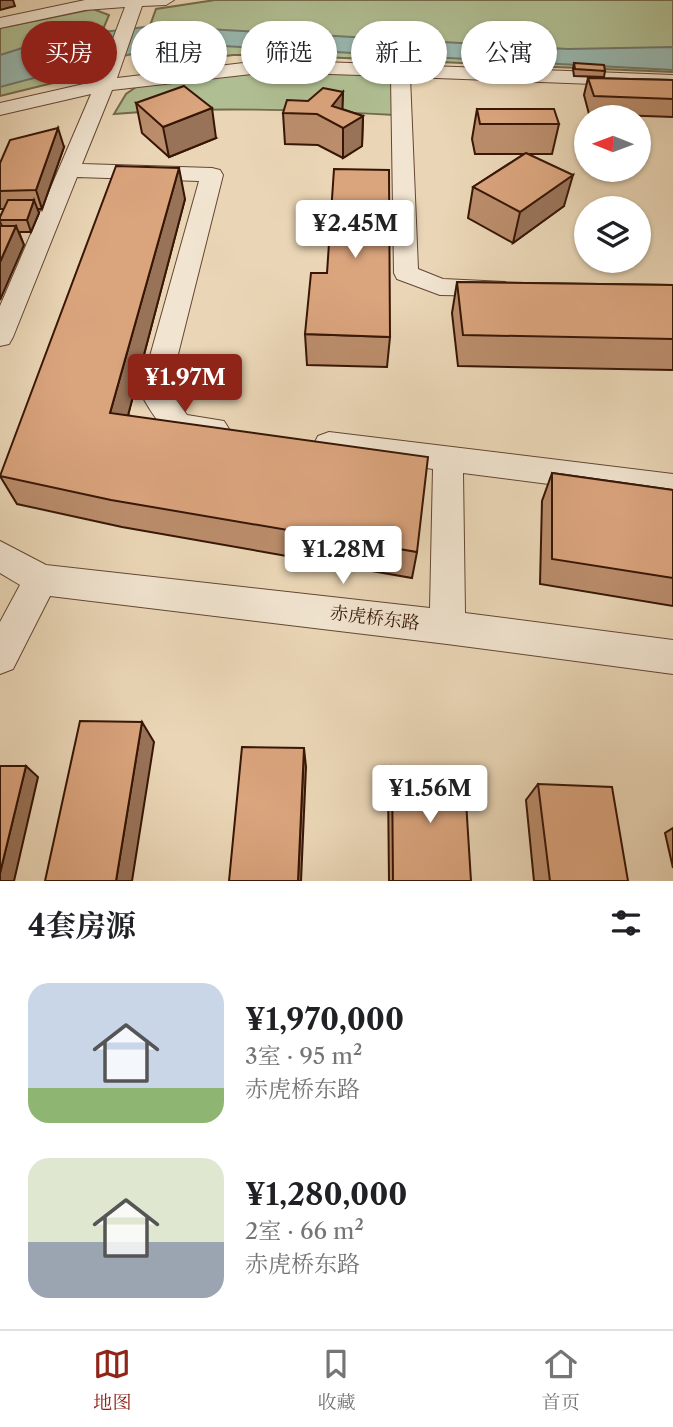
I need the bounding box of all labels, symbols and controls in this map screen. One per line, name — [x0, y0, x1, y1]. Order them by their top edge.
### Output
chip: 买房 — [21, 21, 117, 84]
chip: 租房 — [131, 21, 227, 84]
chip: 筛选 — [241, 21, 337, 84]
chip: 新上 — [351, 21, 447, 84]
chip: 公寓 — [461, 21, 557, 84]
north arrow — [574, 105, 651, 182]
map controls — [574, 105, 651, 273]
button: layers — [574, 196, 651, 273]
pin: ¥2.45M — [298, 201, 412, 260]
text: ¥2.45M — [312, 209, 398, 237]
pin: ¥1.97M — [128, 354, 242, 414]
text: ¥1.97M — [144, 363, 226, 391]
pin: ¥1.28M — [286, 526, 400, 586]
text: ¥1.28M — [301, 535, 385, 563]
street label: 赤虎桥东路 — [329, 602, 421, 634]
pin: ¥1.56M — [373, 766, 487, 825]
text: ¥1.56M — [388, 774, 472, 802]
icon: filters — [607, 904, 645, 942]
text: 4套房源 — [28, 907, 136, 944]
text: ¥1,970,000 — [245, 1001, 404, 1038]
icon: home — [84, 1011, 168, 1095]
text: 3室 · 95 m² — [245, 1042, 362, 1070]
text: 赤虎桥东路 — [245, 1075, 360, 1103]
text: ¥1,280,000 — [245, 1176, 407, 1213]
icon: home — [84, 1186, 168, 1270]
text: 2室 · 66 m² — [245, 1217, 364, 1245]
text: 赤虎桥东路 — [245, 1250, 360, 1278]
tab: 地图 — [93, 1345, 131, 1414]
tab: 收藏 — [317, 1345, 356, 1414]
tab: 首页 — [542, 1345, 580, 1414]

